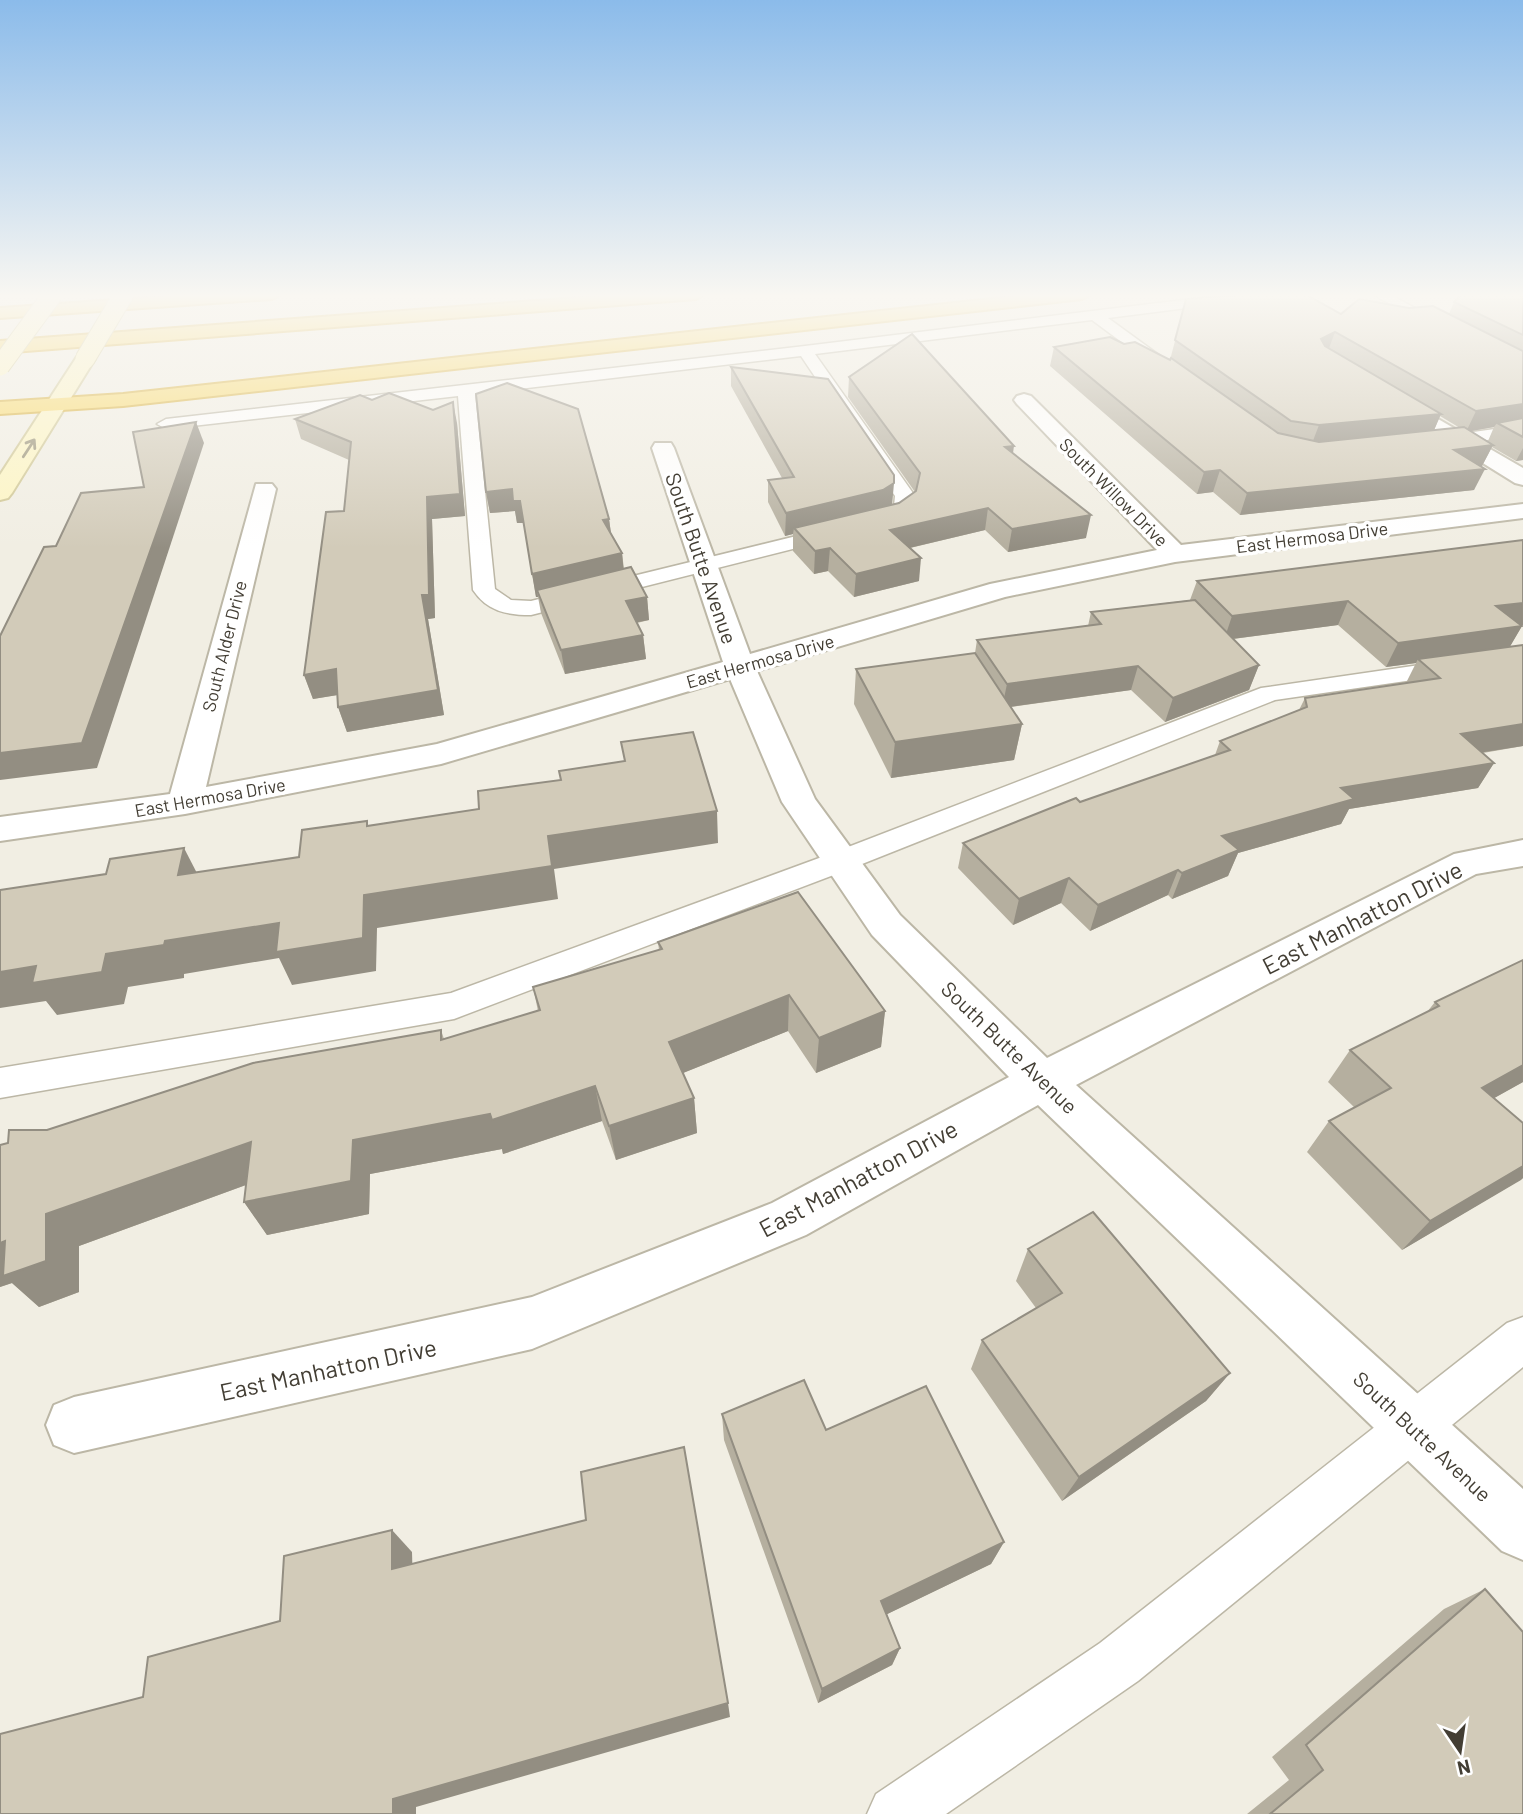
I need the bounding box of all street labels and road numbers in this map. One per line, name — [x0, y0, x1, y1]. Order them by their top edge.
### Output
street label: South Willow Drive — [1055, 433, 1173, 551]
street label: South Butte Avenue — [661, 469, 743, 647]
street label: East Hermosa Drive — [1235, 517, 1389, 557]
street label: South Alder Drive — [197, 578, 251, 714]
street label: East Hermosa Drive — [683, 629, 837, 693]
street label: East Hermosa Drive — [133, 773, 287, 821]
street label: East Manhatton Drive — [1257, 854, 1467, 980]
street label: South Butte Avenue — [937, 976, 1083, 1118]
street label: East Manhatton Drive — [754, 1113, 962, 1243]
street label: East Manhatton Drive — [217, 1332, 439, 1406]
street label: South Butte Avenue — [1349, 1366, 1497, 1506]

